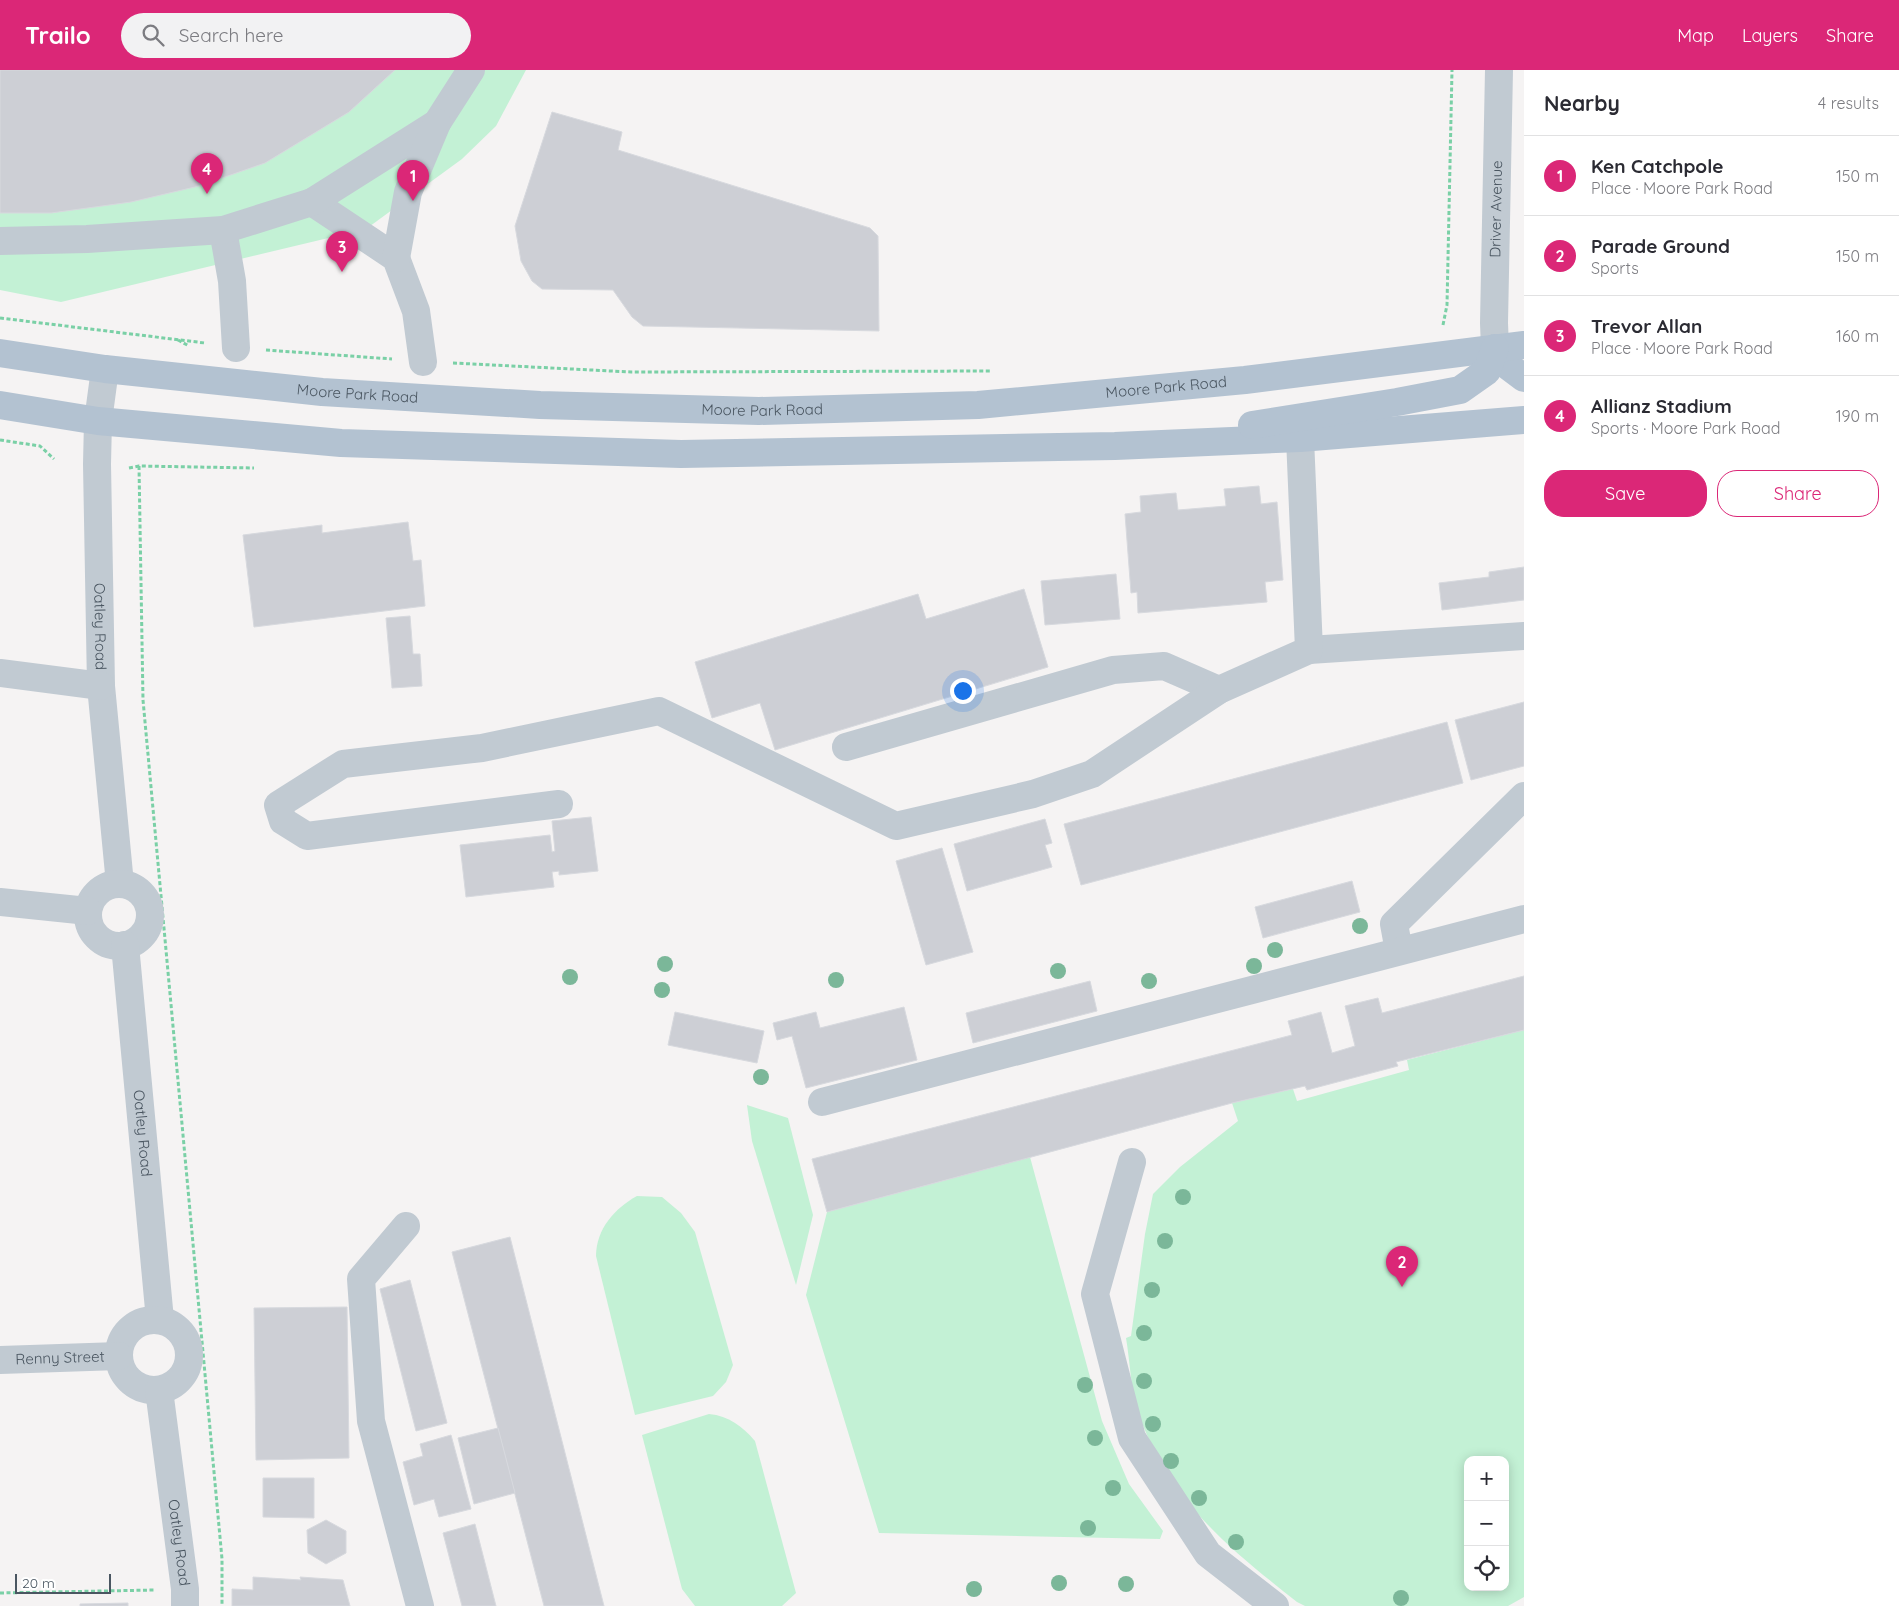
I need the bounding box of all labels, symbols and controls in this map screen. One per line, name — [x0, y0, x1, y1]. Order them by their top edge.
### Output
search box — [121, 13, 471, 58]
text: Trailo — [25, 20, 91, 50]
icon: search — [139, 21, 167, 49]
text: Search here — [179, 23, 284, 47]
text: Map — [1677, 24, 1714, 47]
text: Layers — [1742, 24, 1798, 47]
text: Share — [1826, 24, 1874, 47]
text: Nearby — [1544, 90, 1620, 116]
text: 4 results — [1818, 93, 1879, 113]
pin: 4 — [191, 153, 223, 194]
text: Ken Catchpole — [1591, 154, 1723, 178]
pin: 1 — [397, 160, 429, 201]
street label: Driver Avenue — [1485, 160, 1506, 258]
text: 1 — [1557, 166, 1563, 186]
text: 150 m — [1836, 166, 1879, 186]
text: Place · Moore Park Road — [1591, 178, 1773, 198]
pin: 3 — [326, 231, 358, 272]
text: Parade Ground — [1591, 234, 1730, 258]
text: 2 — [1555, 246, 1565, 266]
text: 150 m — [1836, 246, 1879, 266]
text: Sports — [1591, 258, 1639, 278]
text: Trevor Allan — [1591, 314, 1702, 338]
text: 3 — [1556, 326, 1564, 346]
text: 160 m — [1836, 326, 1879, 346]
text: Place · Moore Park Road — [1591, 338, 1773, 358]
street label: Moore Park Road — [1105, 372, 1228, 402]
street label: Moore Park Road — [296, 379, 419, 407]
text: Allianz Stadium — [1591, 394, 1732, 418]
street label: Moore Park Road — [701, 399, 823, 420]
text: 4 — [1555, 406, 1565, 426]
text: 190 m — [1836, 406, 1879, 426]
text: Sports · Moore Park Road — [1591, 418, 1780, 438]
button: Save — [1544, 470, 1707, 517]
button: Share — [1717, 470, 1879, 517]
street label: Oatley Road — [90, 583, 111, 670]
your location — [950, 678, 976, 704]
street label: Oatley Road — [130, 1089, 157, 1177]
pin: 2 — [1386, 1246, 1418, 1287]
street label: Renny Street — [15, 1346, 105, 1368]
map controls — [1464, 1456, 1509, 1591]
button: + — [1464, 1456, 1509, 1501]
street label: Oatley Road — [164, 1498, 195, 1587]
button: − — [1464, 1501, 1509, 1546]
button: locate — [1464, 1546, 1509, 1591]
scale bar — [15, 1571, 111, 1594]
text: 20 m — [22, 1574, 55, 1592]

